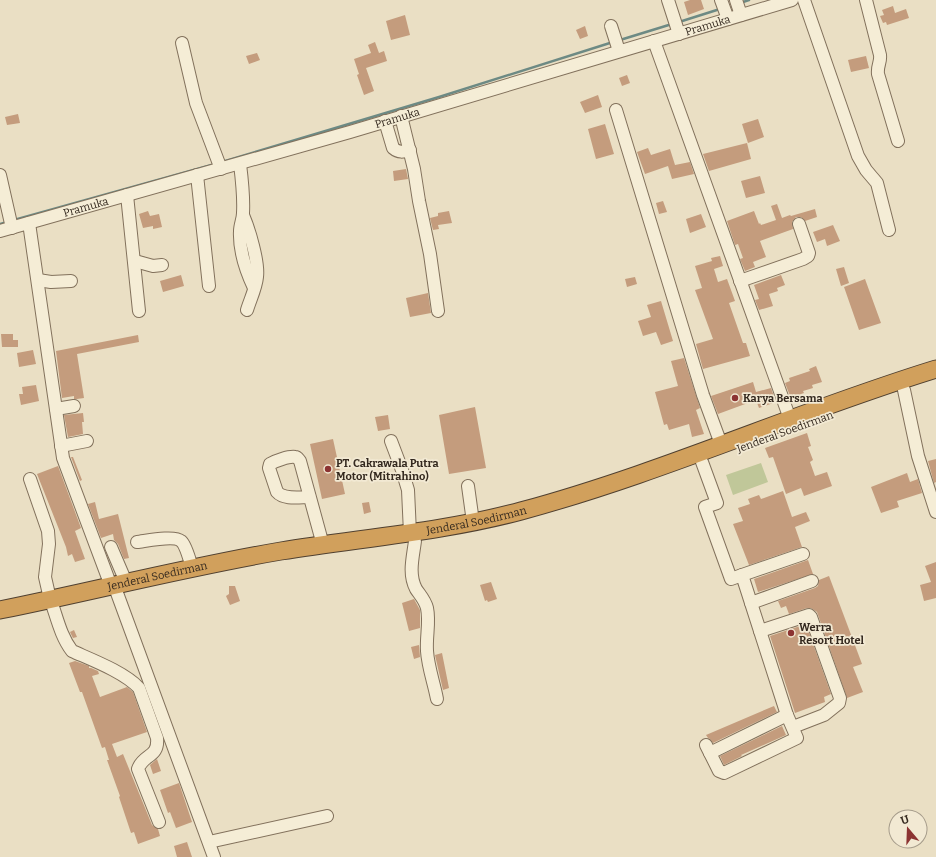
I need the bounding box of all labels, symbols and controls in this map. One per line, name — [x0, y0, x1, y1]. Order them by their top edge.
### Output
street label: Pramuka — [684, 12, 732, 38]
street label: Pramuka — [373, 105, 421, 131]
street label: Pramuka — [62, 194, 110, 219]
place label: Karya Bersama — [743, 392, 823, 405]
marker: Karya Bersama — [730, 393, 740, 403]
street label: Jenderal Soedirman — [734, 408, 835, 456]
place label: PT. Cakrawala Putra Motor (Mitrahino) — [336, 457, 439, 483]
marker: PT. Cakrawala Putra Motor (Mitrahino) — [323, 464, 333, 474]
street label: Jenderal Soedirman — [424, 503, 528, 537]
street label: Jenderal Soedirman — [105, 559, 208, 593]
place label: Werra Resort Hotel — [799, 621, 865, 647]
marker: Werra Resort Hotel — [786, 628, 796, 638]
north arrow — [888, 809, 928, 849]
text: U — [899, 813, 911, 827]

